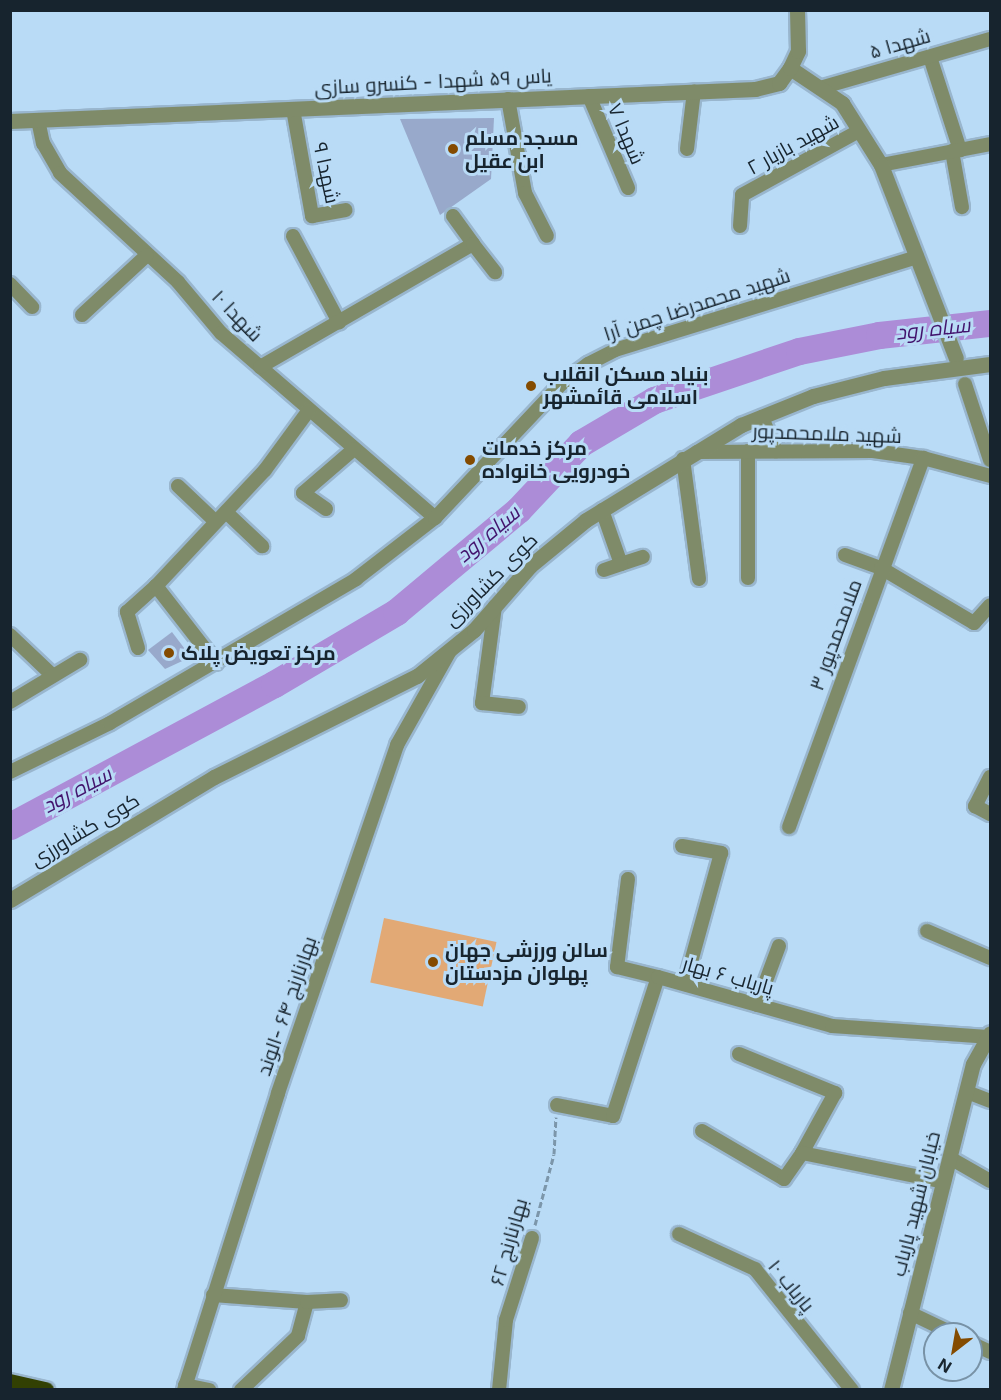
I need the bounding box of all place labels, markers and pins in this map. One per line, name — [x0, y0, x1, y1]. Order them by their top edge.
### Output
place label: مسجد مسلم ابن عقیل — [465, 126, 579, 173]
marker: مسجد مسلم ابن عقیل — [446, 142, 460, 156]
place label: بنیاد مسکن انقلاب اسلامی قائمشهر — [543, 362, 708, 409]
marker: بنیاد مسکن انقلاب اسلامی قائمشهر — [524, 379, 538, 393]
place label: مرکز خدمات خودرویی خانواده — [482, 436, 630, 483]
marker: مرکز خدمات خودرویی خانواده — [463, 453, 477, 467]
place label: مرکز تعویض پلاک — [181, 641, 336, 665]
marker: مرکز تعویض پلاک — [162, 646, 176, 660]
place label: سالن ورزشی جهان پهلوان مزدستان — [445, 939, 608, 986]
marker: سالن ورزشی جهان پهلوان مزدستان — [426, 955, 440, 969]

